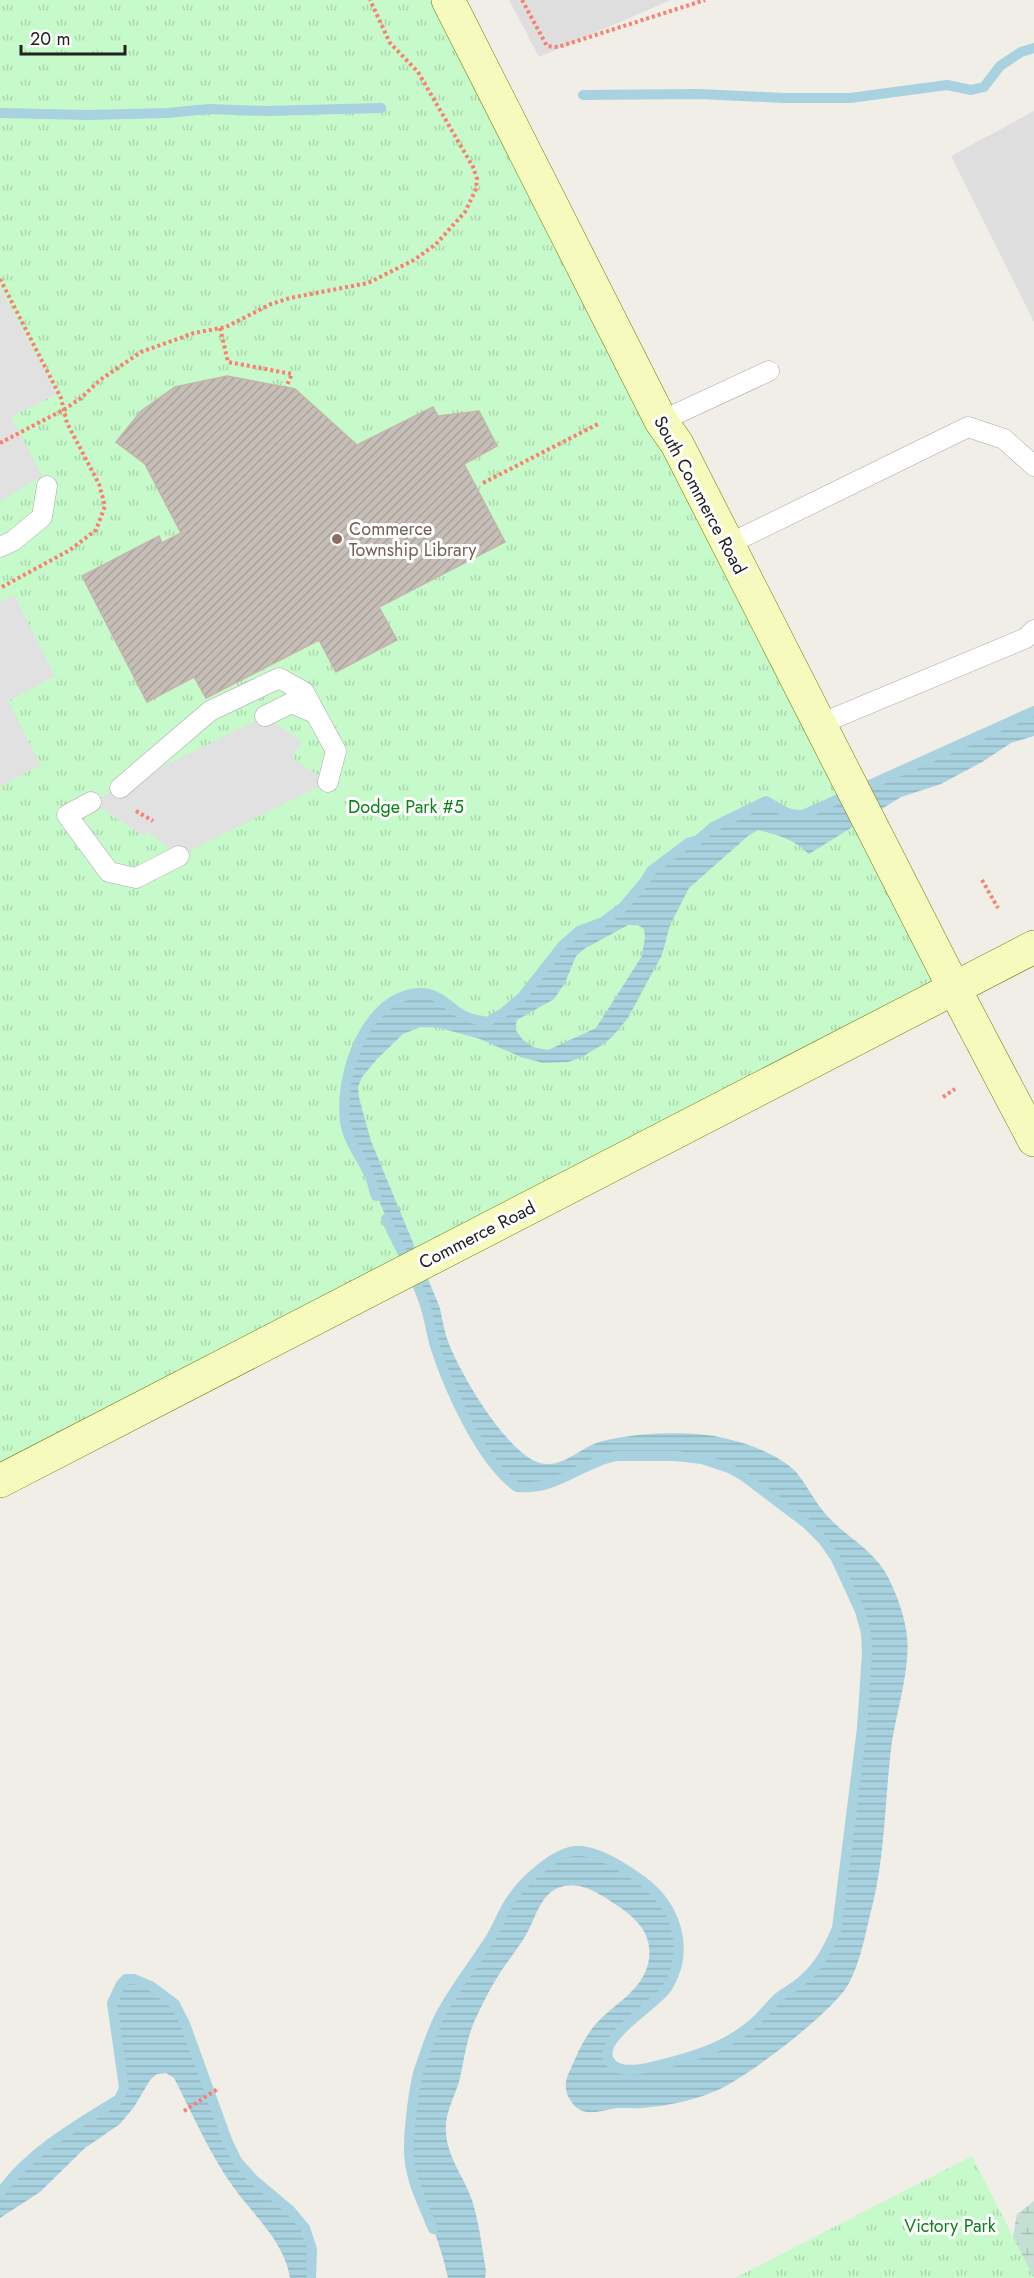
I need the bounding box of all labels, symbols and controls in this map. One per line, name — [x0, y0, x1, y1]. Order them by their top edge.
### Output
scale bar — [21, 18, 124, 56]
text: 20 m — [30, 26, 70, 52]
street label: South Commerce Road — [647, 411, 753, 579]
place label: Commerce Township Library — [349, 516, 476, 563]
marker: Commerce Township Library — [330, 532, 344, 546]
park label: Dodge Park #5 — [348, 794, 464, 820]
street label: Commerce Road — [414, 1194, 540, 1276]
park label: Victory Park — [904, 2213, 996, 2239]

